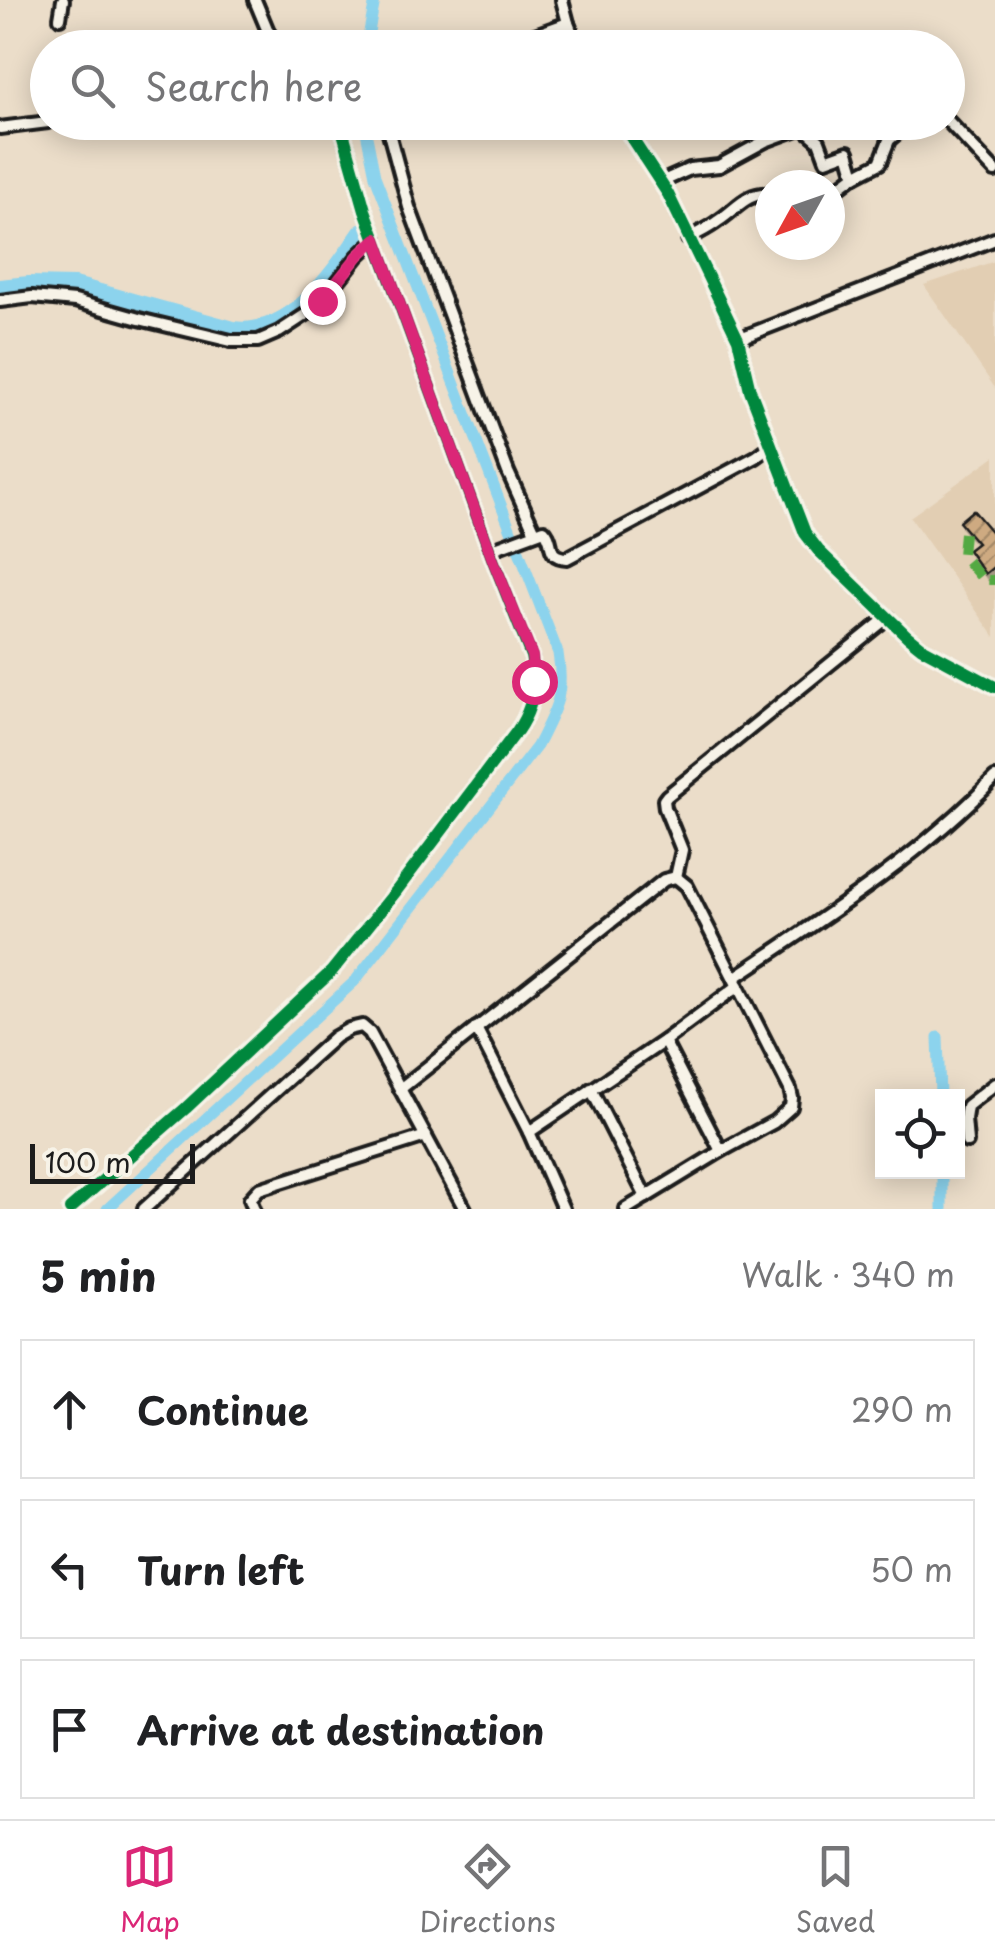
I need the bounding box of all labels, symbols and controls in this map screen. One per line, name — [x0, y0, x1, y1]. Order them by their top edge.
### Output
search box — [30, 30, 965, 140]
text: Search here — [145, 57, 362, 114]
icon: search — [65, 58, 120, 113]
north arrow — [755, 170, 845, 260]
route end — [300, 279, 346, 325]
route start — [512, 659, 558, 705]
map controls — [875, 1089, 965, 1179]
button: locate — [875, 1089, 965, 1179]
scale bar — [30, 1139, 195, 1184]
text: 100 m — [45, 1140, 131, 1183]
text: 5 min — [40, 1243, 157, 1306]
text: Walk · 340 m — [742, 1250, 955, 1298]
text: Continue — [137, 1381, 308, 1438]
icon: ahead — [42, 1382, 97, 1437]
text: 290 m — [851, 1385, 953, 1433]
text: Turn left — [137, 1541, 305, 1598]
icon: left — [42, 1542, 97, 1597]
text: 50 m — [870, 1545, 953, 1593]
text: Arrive at destination — [137, 1701, 545, 1758]
icon: arrive — [42, 1702, 97, 1757]
tab: Map — [120, 1839, 180, 1942]
tab: Directions — [420, 1839, 556, 1942]
tab: Saved — [796, 1839, 875, 1942]

